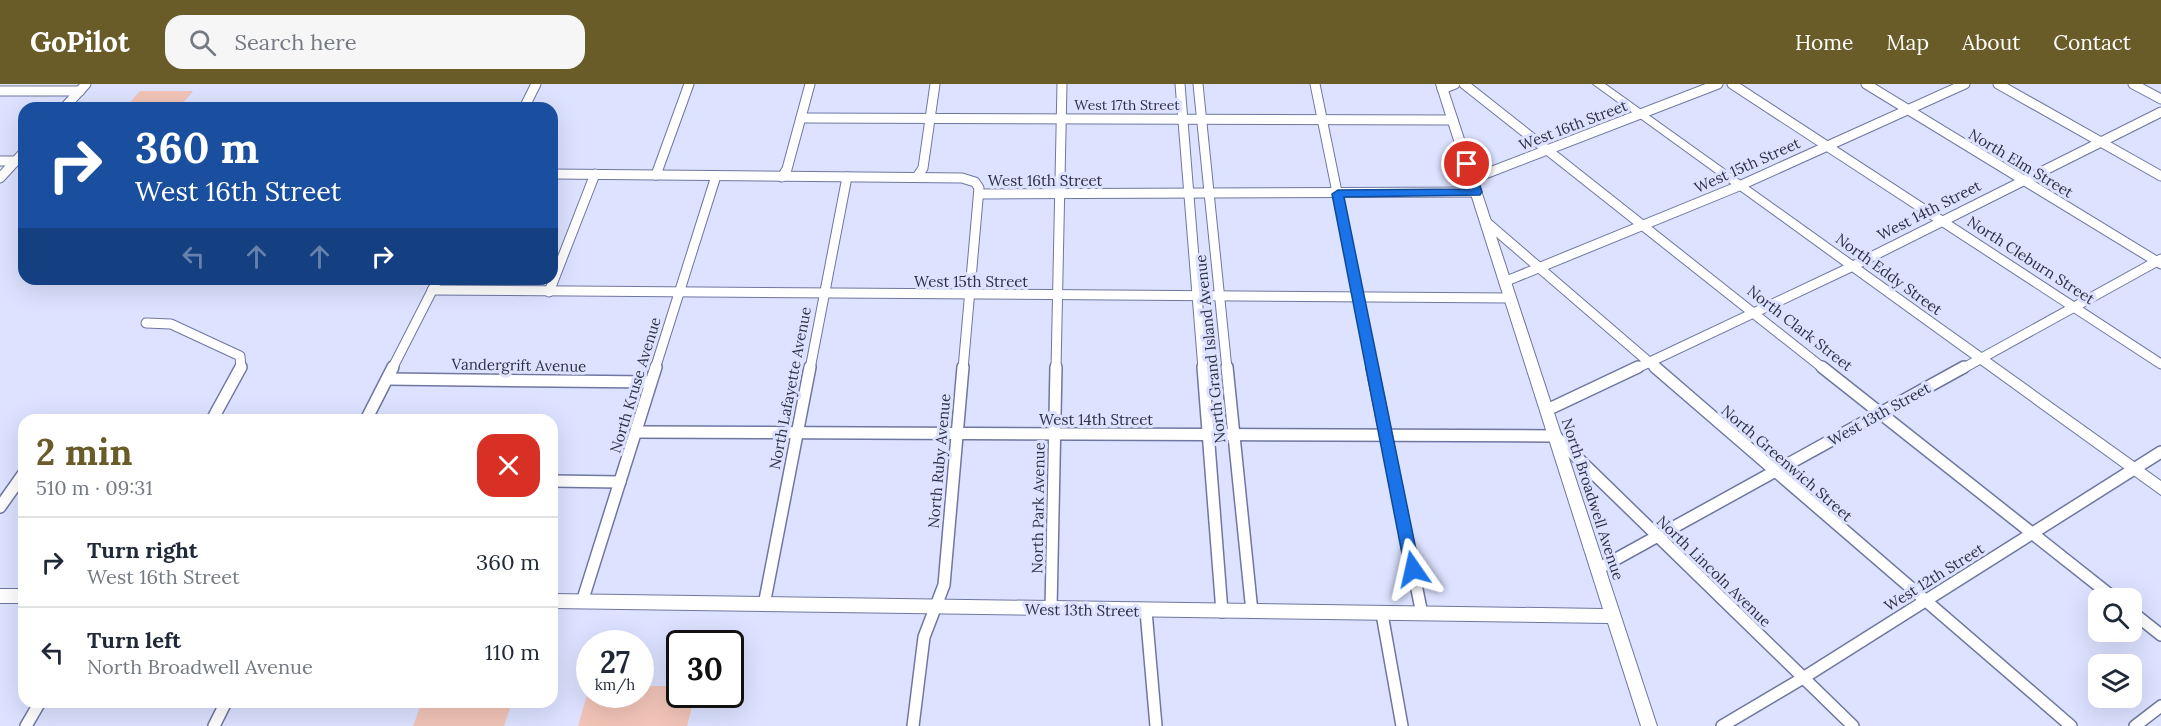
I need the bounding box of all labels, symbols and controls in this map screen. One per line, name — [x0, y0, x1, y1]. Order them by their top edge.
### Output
search box — [165, 15, 585, 69]
text: GoPilot — [30, 24, 129, 60]
icon: search — [186, 26, 219, 59]
text: Search here — [234, 28, 357, 56]
text: Home — [1795, 29, 1853, 56]
text: Map — [1886, 29, 1929, 56]
text: About — [1962, 29, 2020, 56]
text: Contact — [2053, 29, 2131, 56]
street label: West 17th Street — [1074, 96, 1180, 114]
street label: West 16th Street — [1516, 96, 1630, 154]
text: 360 m — [135, 121, 259, 175]
street label: North Elm Street — [1965, 124, 2077, 202]
icon: right — [36, 126, 114, 204]
street label: West 15th Street — [1691, 133, 1803, 197]
pin — [1441, 138, 1492, 189]
icon: arrive — [1450, 147, 1483, 180]
street label: West 16th Street — [988, 171, 1102, 190]
text: West 16th Street — [135, 174, 341, 208]
street label: West 14th Street — [1874, 176, 1984, 244]
street label: North Cleburn Street — [1964, 212, 2098, 308]
street label: North Eddy Street — [1832, 229, 1946, 319]
icon: left — [177, 240, 210, 273]
icon: ahead — [240, 240, 273, 273]
icon: ahead — [303, 240, 336, 273]
icon: right — [366, 240, 399, 273]
street label: North Grand Island Avenue — [1191, 254, 1229, 444]
street label: West 15th Street — [914, 272, 1028, 291]
street label: North Clark Street — [1743, 281, 1857, 375]
street label: North Lafayette Avenue — [765, 305, 815, 471]
street label: North Kruse Avenue — [605, 315, 665, 455]
street label: Vandergrift Avenue — [450, 354, 587, 376]
street label: West 13th Street — [1824, 378, 1934, 450]
street label: North Ruby Avenue — [924, 393, 954, 529]
street label: North Greenwich Street — [1717, 401, 1857, 525]
street label: West 14th Street — [1039, 410, 1153, 429]
street label: North Broadwell Avenue — [1558, 416, 1628, 582]
text: 2 min — [36, 429, 133, 475]
button: close — [477, 434, 540, 497]
street label: North Park Avenue — [1027, 442, 1049, 574]
text: 510 m · 09:31 — [36, 475, 153, 500]
street label: North Lincoln Avenue — [1653, 511, 1775, 631]
text: Turn right — [87, 536, 198, 564]
position arrow — [1381, 537, 1445, 601]
street label: West 12th Street — [1881, 539, 1988, 615]
icon: right — [36, 546, 69, 579]
text: 360 m — [476, 548, 540, 576]
text: West 16th Street — [87, 564, 240, 589]
map controls — [2088, 588, 2142, 708]
button: search — [2088, 588, 2142, 642]
street label: West 13th Street — [1025, 600, 1139, 620]
text: Turn left — [87, 626, 181, 654]
speed limit sign: 30 — [666, 630, 744, 708]
icon: left — [36, 636, 69, 669]
text: 110 m — [485, 638, 540, 666]
text: 27 — [600, 643, 630, 681]
text: North Broadwell Avenue — [87, 654, 313, 679]
button: layers — [2088, 654, 2142, 708]
text: km/h — [595, 675, 635, 694]

